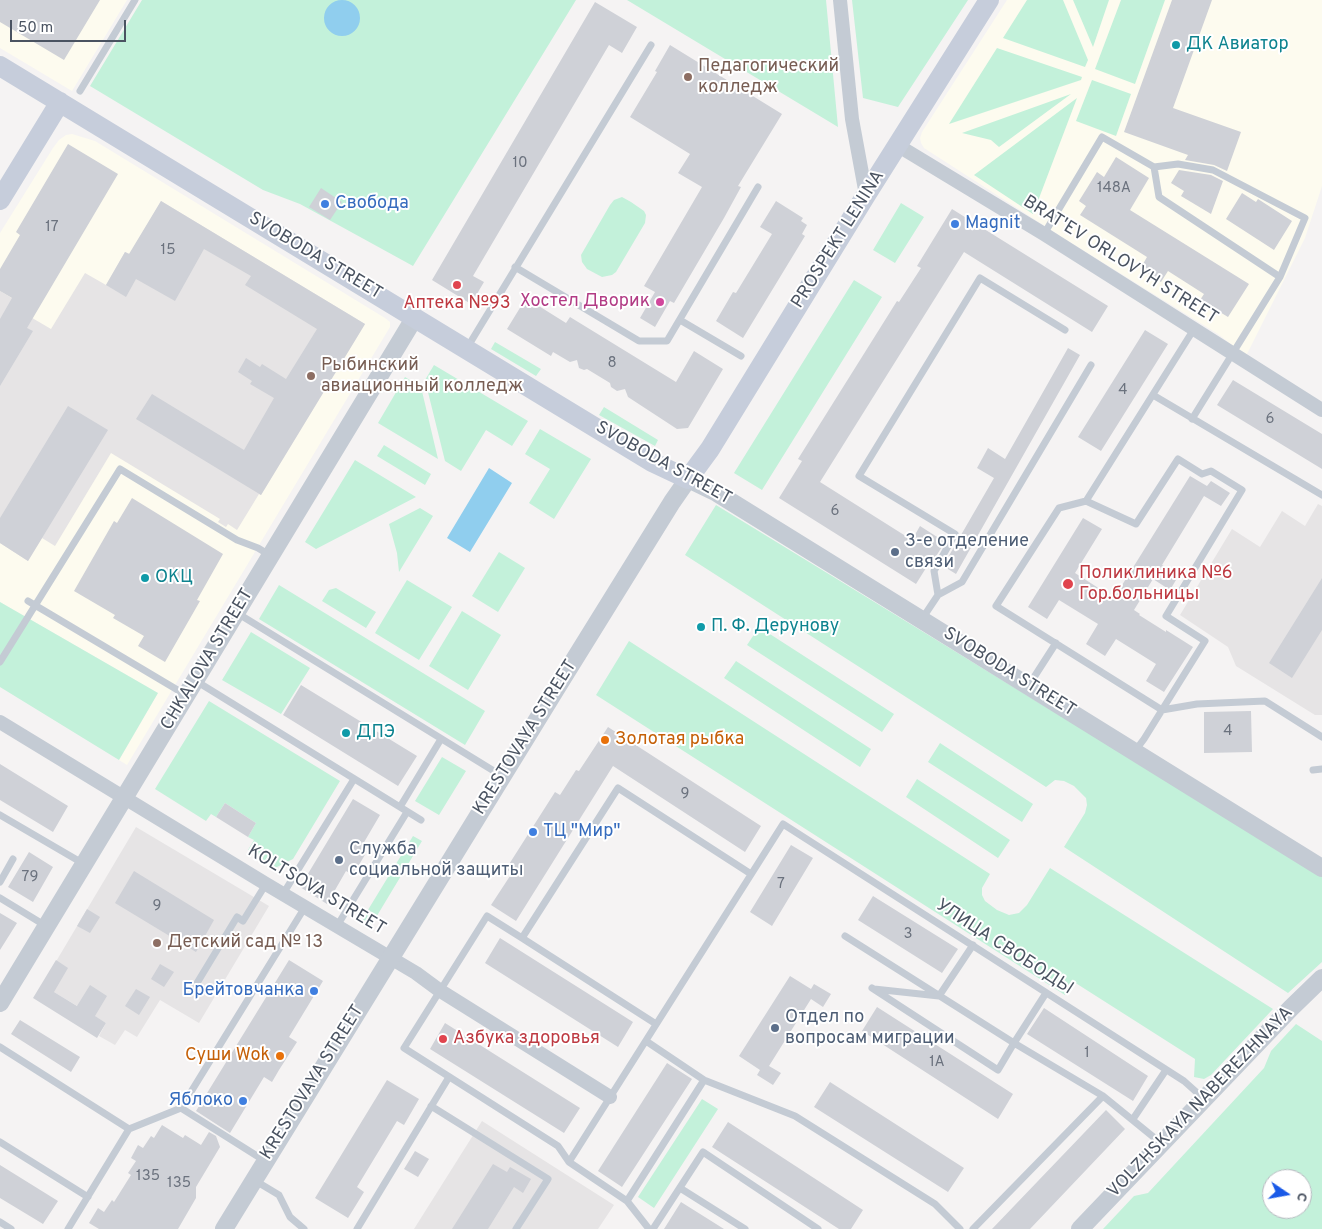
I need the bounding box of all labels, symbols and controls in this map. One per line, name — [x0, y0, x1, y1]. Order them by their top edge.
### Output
scale bar — [12, 10, 129, 42]
text: 50 m — [18, 19, 53, 38]
place label: ДК Авиатор — [1186, 34, 1289, 56]
marker: ДК Авиатор — [1170, 39, 1182, 51]
place label: Педагогический колледж — [698, 56, 839, 98]
marker: Педагогический колледж — [682, 71, 694, 83]
house number: 10 — [512, 155, 528, 173]
street label: PROSPEKT LENINA — [788, 167, 890, 313]
house number: 148А — [1097, 180, 1131, 198]
street label: BRAT'EV ORLOVYH STREET — [1018, 192, 1222, 330]
place label: Свобода — [335, 193, 409, 215]
marker: Свобода — [319, 198, 331, 210]
street label: SVOBODA STREET — [244, 209, 386, 305]
place label: Magnit — [965, 213, 1020, 235]
marker: Magnit — [949, 218, 961, 230]
house number: 17 — [45, 219, 59, 237]
house number: 15 — [161, 242, 175, 260]
marker: Аптека №93 — [451, 279, 463, 291]
place label: Хостел Дворик — [520, 291, 650, 313]
place label: Аптека №93 — [403, 293, 511, 315]
marker: Хостел Дворик — [654, 296, 666, 308]
place label: Рыбинский авиационный колледж — [321, 355, 523, 398]
house number: 8 — [607, 355, 617, 373]
marker: Рыбинский авиационный колледж — [305, 370, 317, 382]
house number: 4 — [1118, 382, 1128, 400]
house number: 6 — [1266, 411, 1274, 429]
street label: SVOBODA STREET — [591, 418, 735, 510]
house number: 6 — [831, 503, 839, 521]
place label: 3-е отделение связи — [905, 531, 1029, 574]
marker: 3-е отделение связи — [889, 546, 901, 558]
place label: Поликлиника №6 Гор.больницы — [1079, 563, 1233, 606]
place label: ОКЦ — [155, 567, 193, 589]
marker: ОКЦ — [139, 572, 151, 584]
marker: Поликлиника №6 Гор.больницы — [1061, 577, 1075, 591]
street label: CHKALOVA STREET — [157, 585, 259, 735]
place label: П. Ф. Дерунову — [711, 616, 839, 638]
marker: П. Ф. Дерунову — [695, 621, 707, 633]
street label: SVOBODA STREET — [939, 624, 1079, 722]
street label: KRESTOVAYA STREET — [470, 657, 582, 819]
place label: ДПЭ — [356, 722, 395, 744]
house number: 4 — [1223, 723, 1233, 741]
marker: ДПЭ — [340, 727, 352, 739]
place label: Золотая рыбка — [615, 729, 744, 751]
marker: Золотая рыбка — [599, 734, 611, 746]
house number: 9 — [681, 786, 689, 804]
place label: ТЦ "Мир" — [543, 821, 621, 843]
marker: ТЦ "Мир" — [527, 826, 539, 838]
place label: Служба социальной защиты — [349, 839, 524, 882]
street label: KOLTSOVA STREET — [243, 841, 389, 941]
marker: Служба социальной защиты — [333, 854, 345, 866]
house number: 79 — [22, 869, 38, 887]
house number: 7 — [777, 876, 785, 894]
street label: УЛИЦА СВОБОДЫ — [931, 896, 1077, 1000]
house number: 9 — [153, 898, 161, 916]
house number: 3 — [903, 926, 913, 944]
place label: Детский сад № 13 — [167, 932, 323, 954]
marker: Детский сад № 13 — [151, 937, 163, 949]
place label: Брейтовчанка — [183, 980, 304, 1002]
marker: Брейтовчанка — [308, 985, 320, 997]
street label: KRESTOVAYA STREET — [257, 1002, 369, 1164]
street label: VOLZHSKAYA NABEREZHNAYA — [1104, 1003, 1298, 1203]
place label: Отдел по вопросам миграции — [785, 1007, 954, 1050]
marker: Отдел по вопросам миграции — [769, 1022, 781, 1034]
place label: Азбука здоровья — [453, 1028, 600, 1050]
marker: Азбука здоровья — [437, 1033, 449, 1045]
place label: Суши Wok — [185, 1045, 270, 1067]
house number: 1 — [1084, 1045, 1090, 1063]
marker: Суши Wok — [274, 1050, 286, 1062]
house number: 1А — [929, 1054, 945, 1072]
place label: Яблоко — [169, 1090, 233, 1112]
marker: Яблоко — [237, 1095, 249, 1107]
house number: 135 — [136, 1168, 160, 1186]
north arrow — [1262, 1169, 1312, 1219]
house number: 135 — [167, 1175, 191, 1193]
text: С — [1292, 1191, 1310, 1203]

